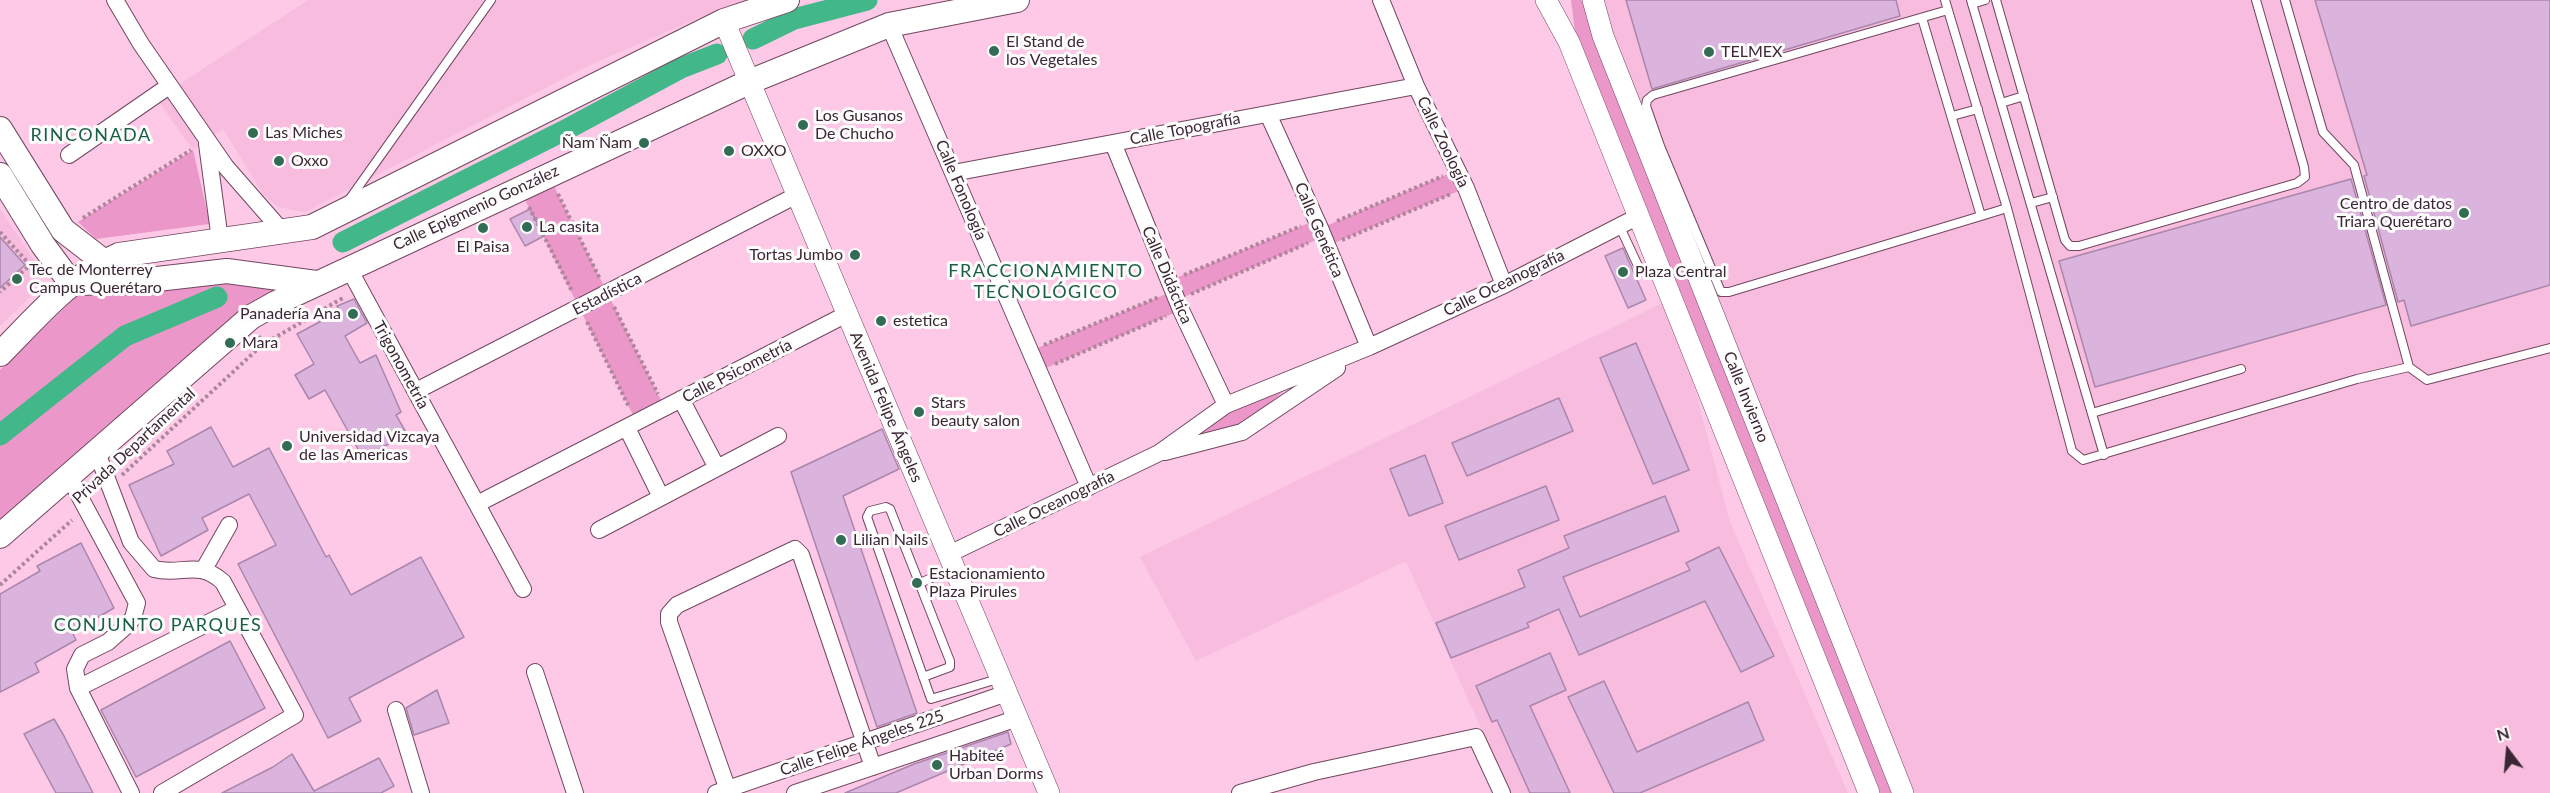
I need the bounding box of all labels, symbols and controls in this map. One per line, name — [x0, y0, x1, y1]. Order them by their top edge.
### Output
place label: El Stand de los Vegetales — [1006, 32, 1097, 70]
place label: TELMEX — [1721, 42, 1782, 62]
marker: El Stand de los Vegetales — [987, 44, 1001, 58]
marker: TELMEX — [1702, 45, 1716, 59]
street label: Calle Zoología — [1413, 93, 1473, 191]
place label: Los Gusanos De Chucho — [815, 106, 903, 144]
street label: Calle Topografía — [1128, 109, 1242, 149]
marker: Los Gusanos De Chucho — [796, 118, 810, 132]
place label: Las Miches — [265, 123, 343, 143]
district label: RINCONADA — [30, 124, 152, 146]
marker: Las Miches — [246, 126, 260, 140]
place label: Ñam Ñam — [562, 133, 632, 153]
marker: Ñam Ñam — [637, 136, 651, 150]
street label: Calle Fonología — [931, 137, 991, 243]
place label: OXXO — [741, 141, 786, 161]
marker: OXXO — [722, 144, 736, 158]
place label: Oxxo — [291, 151, 328, 171]
marker: Oxxo — [272, 154, 286, 168]
street label: Calle Epigmenio González — [390, 161, 562, 255]
street label: Calle Genética — [1290, 180, 1348, 280]
place label: Centro de datos Triara Querétaro — [2337, 194, 2452, 232]
marker: Centro de datos Triara Querétaro — [2457, 206, 2471, 220]
place label: La casita — [539, 217, 599, 237]
marker: La casita — [520, 220, 534, 234]
marker: El Paisa — [476, 221, 490, 235]
street label: Calle Didáctica — [1138, 223, 1196, 327]
place label: El Paisa — [456, 237, 510, 257]
place label: Tortas Jumbo — [749, 245, 843, 265]
street label: Calle Oceanografía — [1440, 245, 1568, 321]
marker: Tortas Jumbo — [848, 248, 862, 262]
place label: Tec de Monterrey Campus Querétaro — [29, 260, 162, 298]
district label: FRACCIONAMIENTO TECNOLÓGICO — [948, 260, 1144, 302]
place label: Plaza Central — [1635, 262, 1727, 282]
marker: Plaza Central — [1616, 265, 1630, 279]
street label: Estadística — [569, 268, 645, 320]
marker: Tec de Monterrey Campus Querétaro — [10, 272, 24, 286]
place label: Panadería Ana — [240, 304, 341, 324]
marker: Panadería Ana — [346, 307, 360, 321]
place label: estetica — [893, 311, 948, 331]
marker: estetica — [874, 314, 888, 328]
street label: Trigonometría — [369, 318, 433, 412]
street label: Avenida Felipe Ángeles — [846, 329, 926, 485]
place label: Mara — [242, 333, 278, 353]
street label: Calle Psicometría — [679, 335, 795, 407]
marker: Mara — [223, 336, 237, 350]
street label: Calle Invierno — [1719, 349, 1773, 445]
street label: Privada Departamental — [69, 384, 199, 508]
place label: Stars beauty salon — [931, 393, 1020, 431]
marker: Stars beauty salon — [912, 405, 926, 419]
place label: Universidad Vizcaya de las Americas — [299, 427, 439, 465]
marker: Universidad Vizcaya de las Americas — [280, 439, 294, 453]
street label: Calle Oceanografía — [990, 466, 1118, 542]
place label: Lilian Nails — [853, 530, 928, 550]
marker: Lilian Nails — [834, 533, 848, 547]
place label: Estacionamiento Plaza Pirules — [929, 564, 1045, 602]
marker: Estacionamiento Plaza Pirules — [910, 576, 924, 590]
district label: CONJUNTO PARQUES — [54, 614, 262, 636]
street label: Calle Felipe Ángeles 225 — [778, 706, 946, 780]
north arrow — [2478, 721, 2538, 781]
text: N — [2494, 722, 2511, 744]
place label: Habiteé Urban Dorms — [949, 746, 1043, 784]
marker: Habiteé Urban Dorms — [930, 758, 944, 772]

